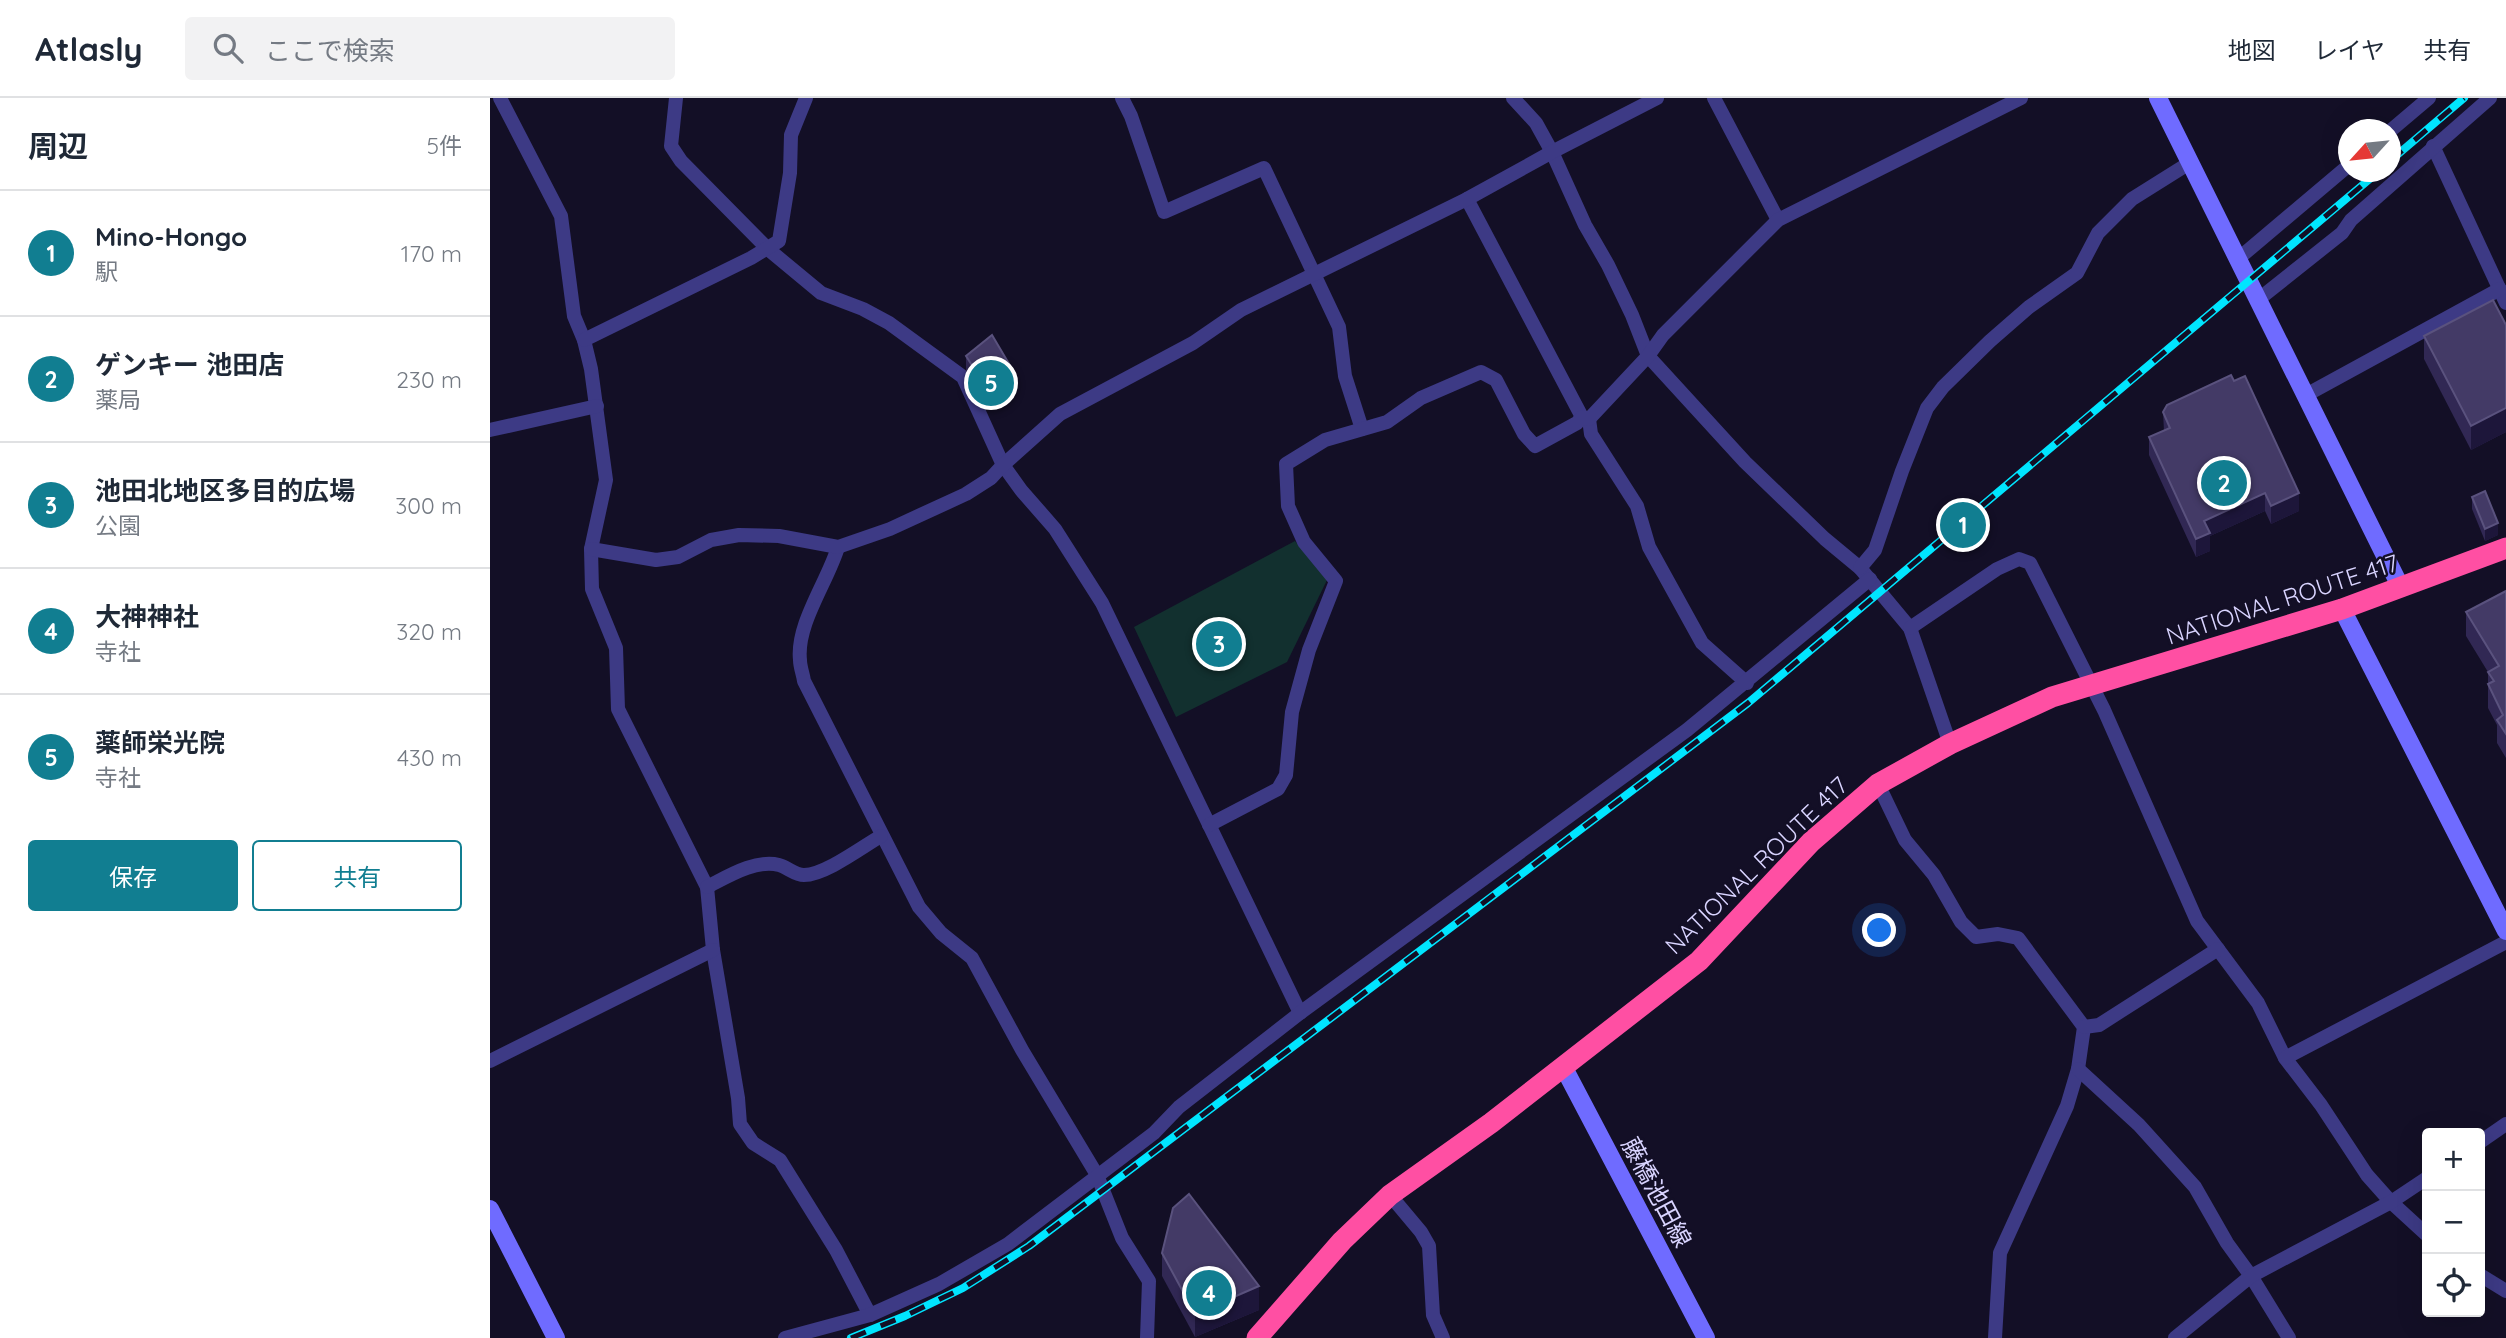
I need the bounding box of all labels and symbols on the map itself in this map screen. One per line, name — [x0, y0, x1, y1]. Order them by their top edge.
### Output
north arrow — [2338, 119, 2401, 182]
pin: 5 — [968, 357, 1014, 409]
pin: 2 — [2201, 457, 2247, 509]
pin: 1 — [1940, 499, 1986, 551]
street label: NATIONAL ROUTE 417 — [2162, 547, 2402, 651]
pin: 3 — [1196, 618, 1242, 670]
street label: NATIONAL ROUTE 417 — [1658, 770, 1854, 960]
your location — [1862, 913, 1896, 947]
street label: 藤橋池田線 — [1616, 1132, 1698, 1252]
pin: 4 — [1186, 1267, 1232, 1319]

